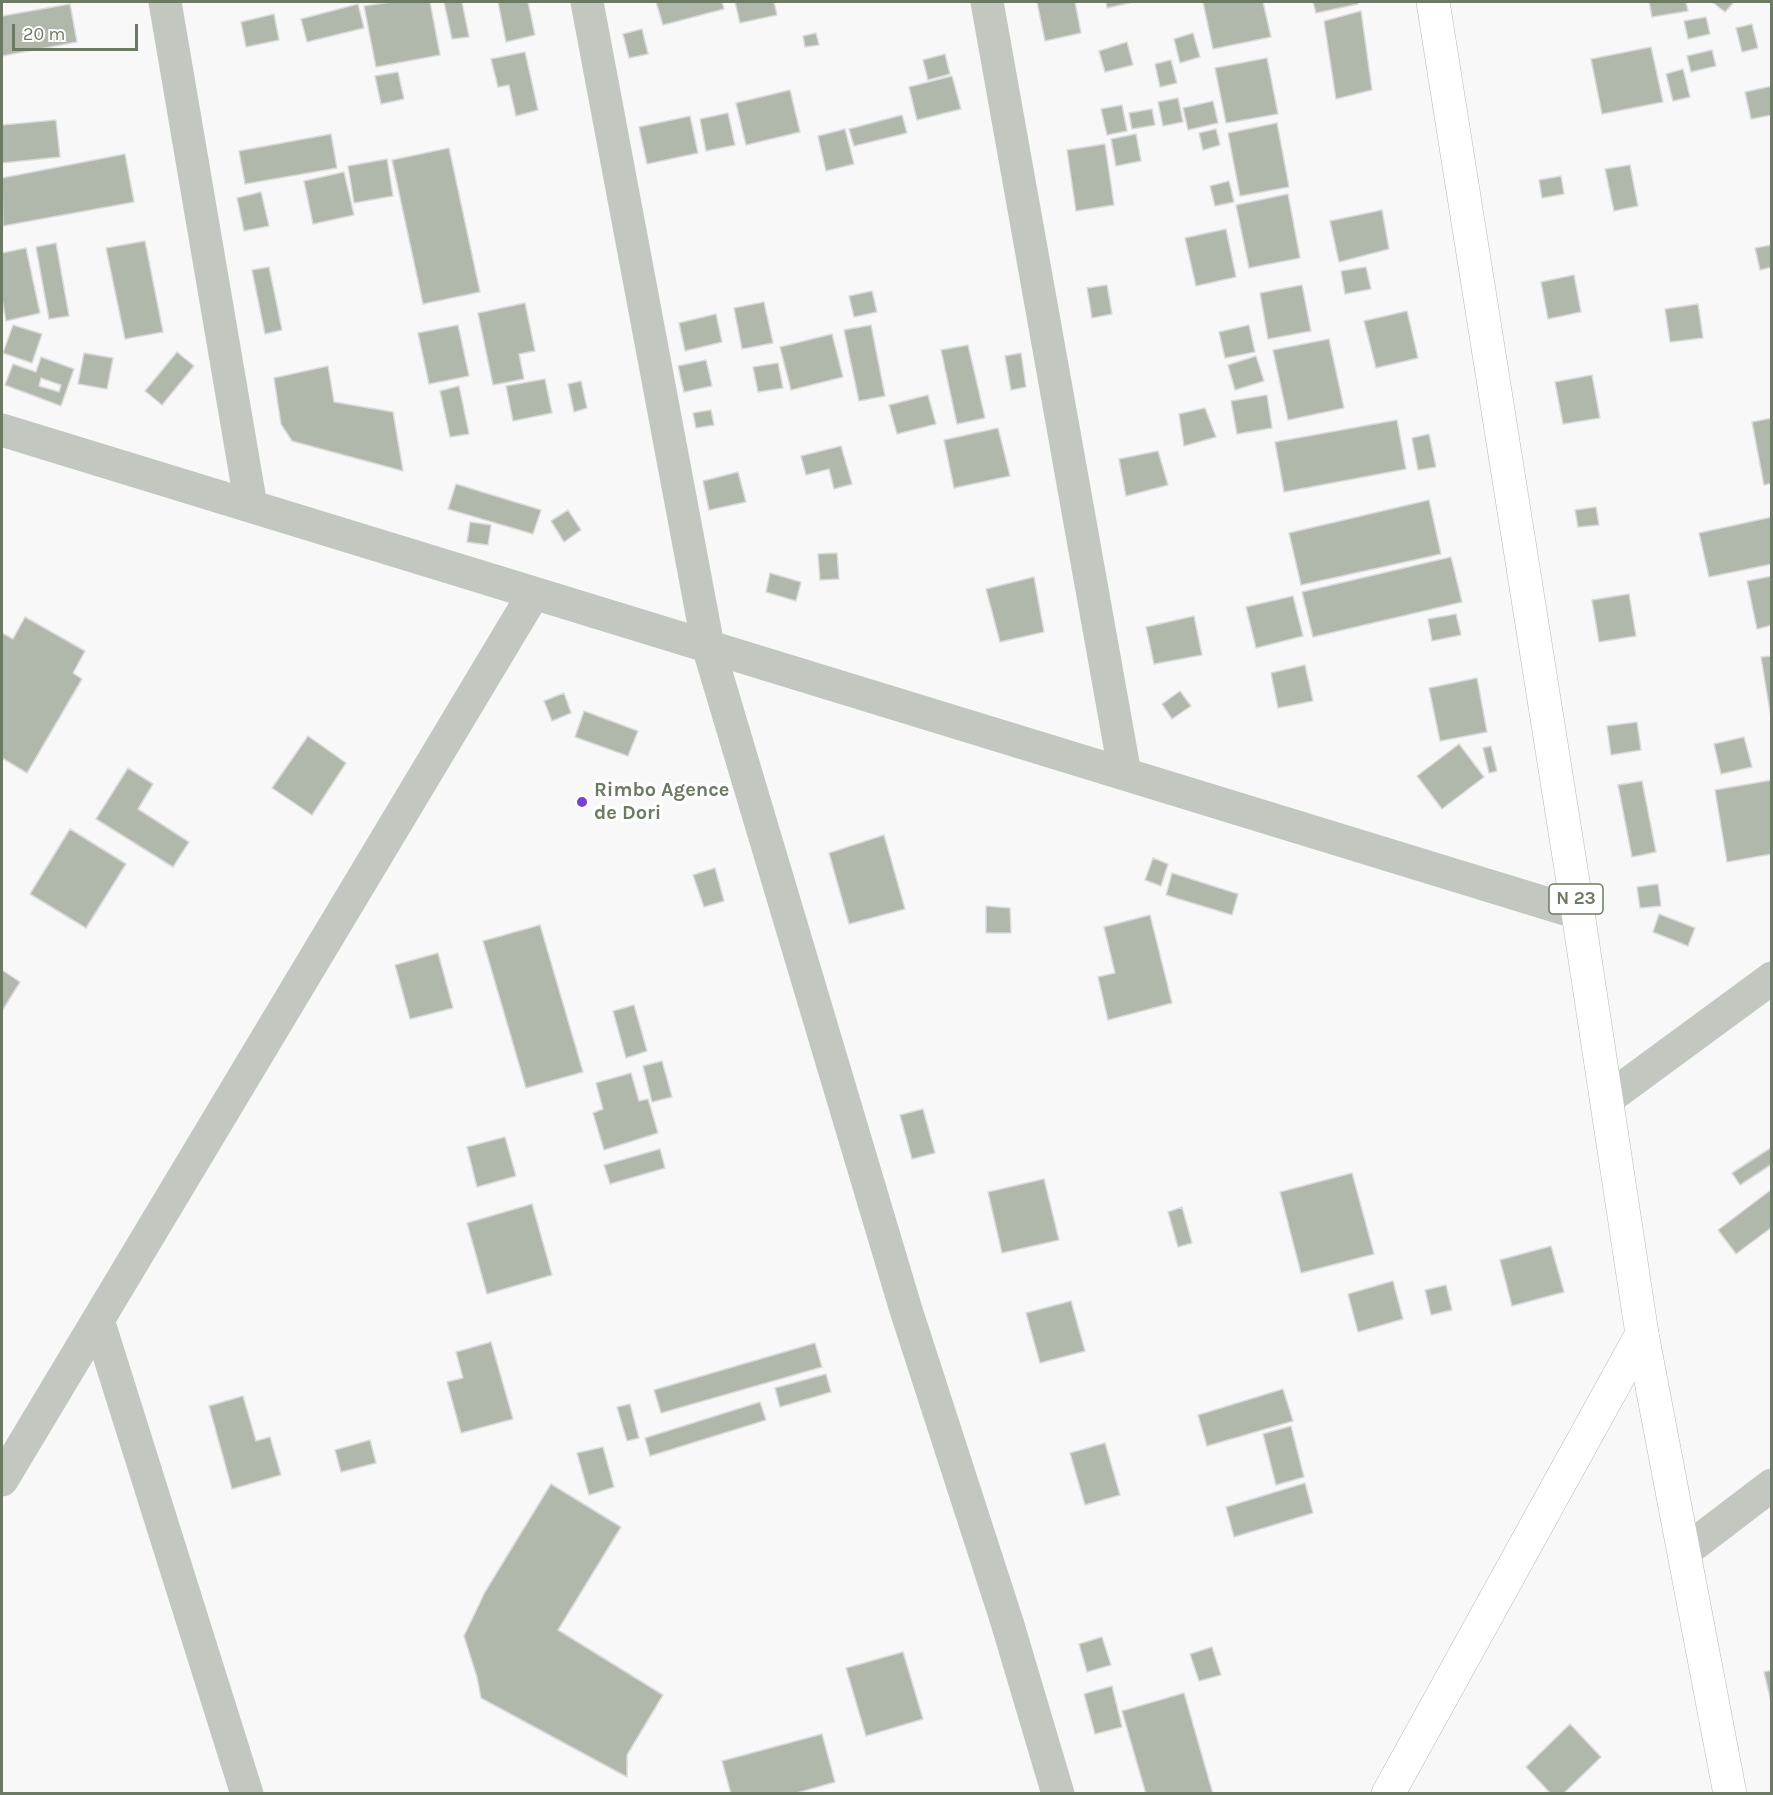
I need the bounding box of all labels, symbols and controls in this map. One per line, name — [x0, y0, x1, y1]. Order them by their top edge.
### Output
scale bar — [15, 12, 141, 50]
text: 20 m — [23, 23, 65, 45]
place label: Rimbo Agence de Dori — [594, 778, 729, 825]
marker: Rimbo Agence de Dori — [575, 795, 589, 809]
road number: N 23 — [1549, 884, 1603, 914]

